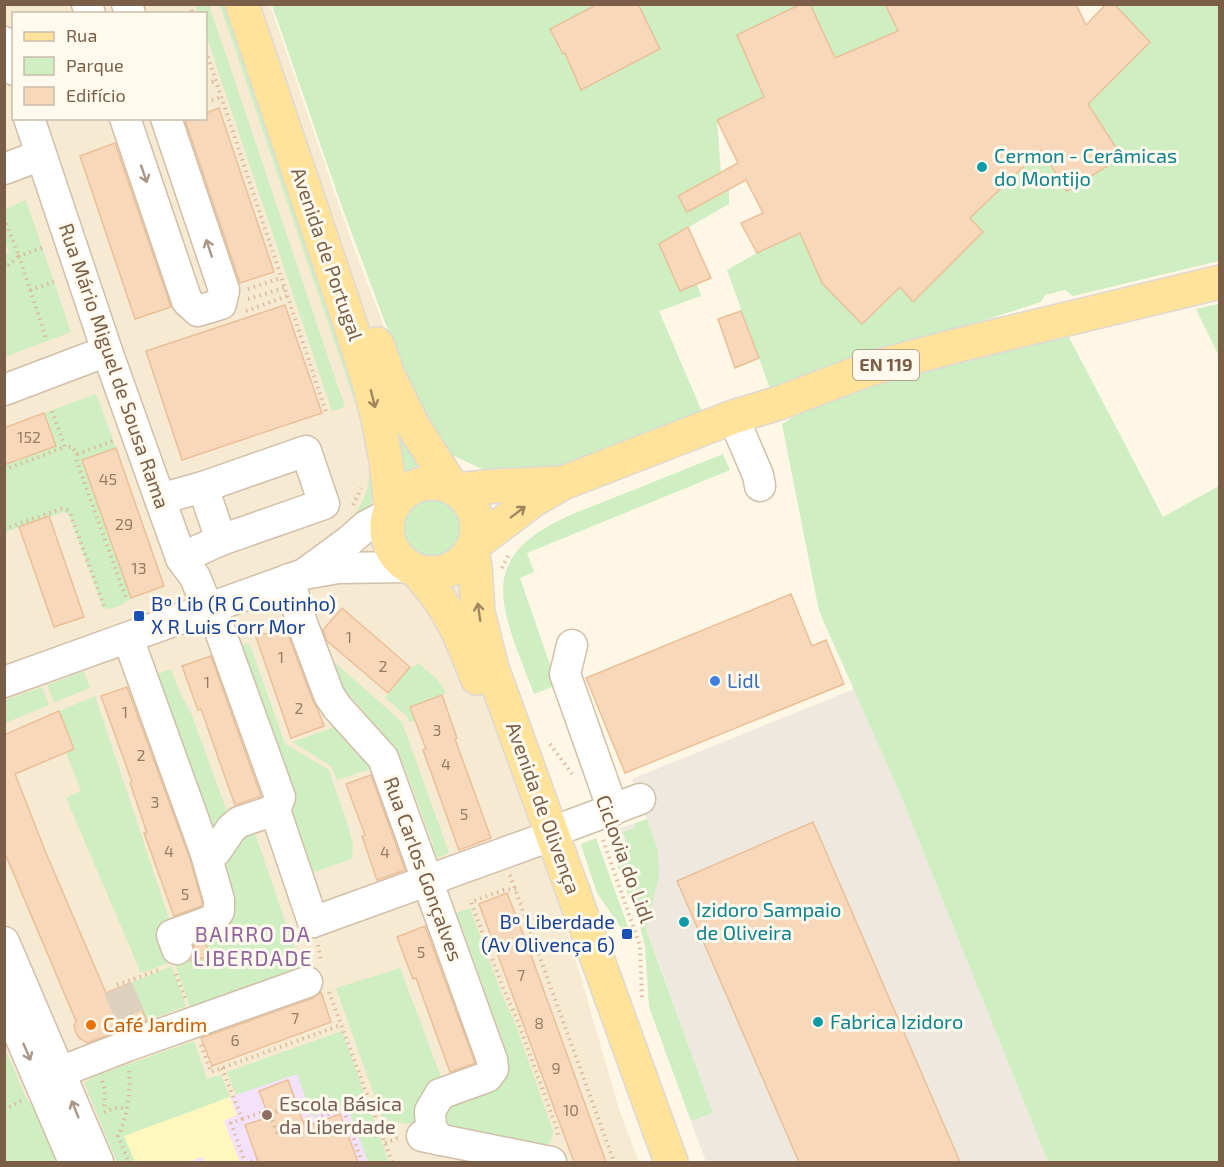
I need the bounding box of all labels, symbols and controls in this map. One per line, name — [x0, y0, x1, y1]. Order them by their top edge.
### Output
legend — [12, 12, 207, 120]
text: Rua — [66, 24, 97, 46]
text: Parque — [66, 54, 124, 76]
text: Edifício — [66, 84, 126, 106]
place label: Cermon - Cerâmicas do Montijo — [994, 143, 1177, 190]
marker: Cermon - Cerâmicas do Montijo — [975, 160, 989, 174]
one-way arrow — [139, 164, 150, 183]
street label: Avenida de Portugal — [287, 164, 369, 343]
street label: Rua Mário Miguel de Sousa Rama — [55, 220, 175, 512]
one-way arrow — [203, 239, 214, 258]
road number: EN 119 — [853, 350, 919, 380]
one-way arrow — [368, 389, 380, 408]
house number: 152 — [17, 427, 41, 446]
house number: 45 — [99, 469, 117, 488]
one-way arrow — [509, 505, 525, 518]
house number: 29 — [115, 514, 133, 533]
house number: 13 — [131, 558, 147, 577]
place label: Bº Lib (R G Coutinho) X R Luis Corr Mor — [151, 591, 336, 638]
one-way arrow — [474, 603, 485, 622]
marker: Bº Lib (R G Coutinho) X R Luis Corr Mor — [132, 609, 146, 623]
house number: 1 — [346, 627, 352, 646]
house number: 1 — [278, 647, 284, 666]
house number: 2 — [379, 656, 388, 675]
place label: Lidl — [727, 668, 760, 692]
house number: 1 — [204, 672, 210, 691]
marker: Lidl — [708, 674, 722, 688]
house number: 2 — [295, 698, 304, 717]
house number: 1 — [122, 702, 128, 721]
street label: Avenida de Olivença — [501, 718, 586, 897]
house number: 3 — [433, 720, 441, 739]
house number: 2 — [137, 745, 146, 764]
house number: 4 — [441, 754, 451, 773]
street label: Rua Carlos Gonçalves — [378, 773, 469, 965]
street label: Ciclovia do Lidl — [592, 791, 660, 926]
house number: 3 — [151, 792, 159, 811]
house number: 5 — [460, 804, 468, 823]
house number: 4 — [164, 841, 174, 860]
house number: 4 — [380, 842, 390, 861]
house number: 5 — [181, 884, 189, 903]
place label: Izidoro Sampaio de Oliveira — [696, 897, 841, 944]
place label: Bº Liberdade (Av Olivença 6) — [481, 909, 615, 957]
marker: Izidoro Sampaio de Oliveira — [677, 915, 691, 929]
district label: BAIRRO DA LIBERDADE — [193, 921, 313, 970]
marker: Bº Liberdade (Av Olivença 6) — [620, 927, 634, 941]
house number: 5 — [417, 942, 425, 961]
house number: 7 — [517, 965, 525, 984]
house number: 7 — [291, 1008, 299, 1027]
place label: Fabrica Izidoro — [830, 1009, 963, 1033]
place label: Café Jardim — [103, 1012, 207, 1036]
house number: 8 — [534, 1013, 544, 1032]
marker: Fabrica Izidoro — [811, 1015, 825, 1029]
marker: Café Jardim — [84, 1018, 98, 1032]
house number: 6 — [230, 1030, 240, 1049]
one-way arrow — [22, 1043, 33, 1061]
house number: 9 — [551, 1058, 561, 1077]
place label: Escola Básica da Liberdade — [279, 1091, 402, 1138]
one-way arrow — [69, 1100, 80, 1118]
house number: 10 — [563, 1100, 579, 1119]
marker: Escola Básica da Liberdade — [260, 1108, 274, 1122]

